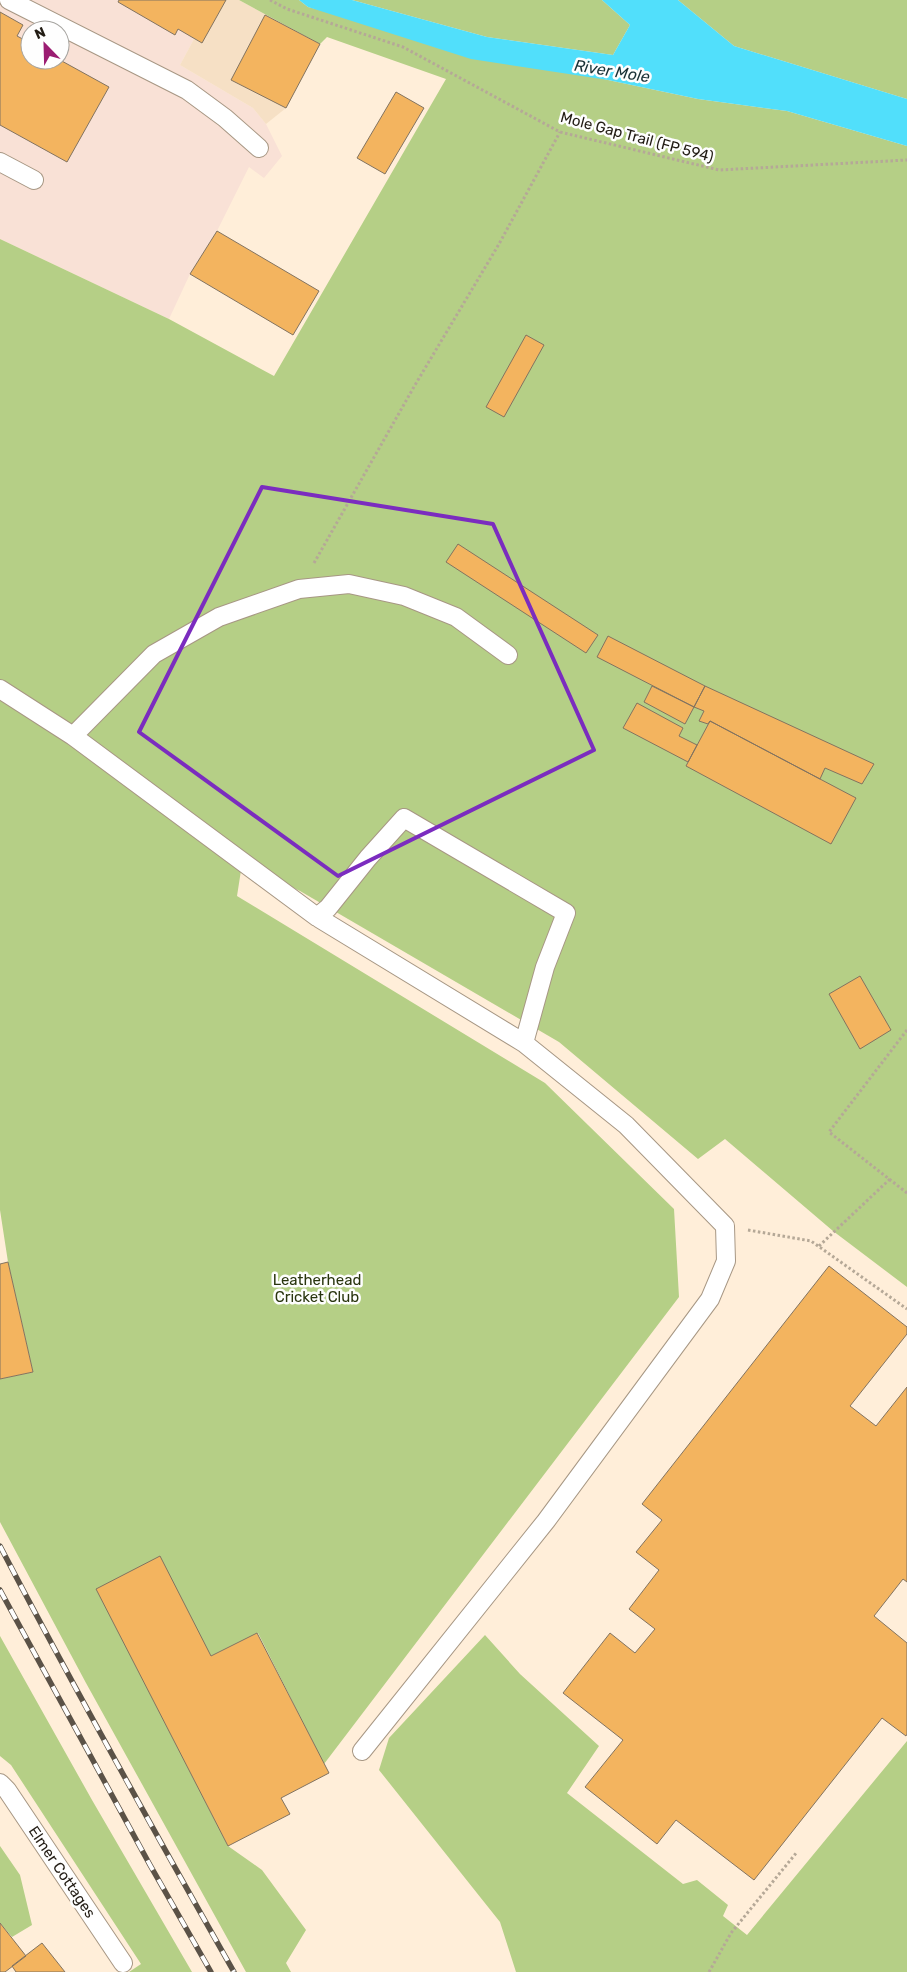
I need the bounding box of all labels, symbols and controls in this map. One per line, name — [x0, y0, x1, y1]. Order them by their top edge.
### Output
north arrow — [20, 20, 70, 70]
text: N — [32, 24, 48, 43]
water label: River Mole — [573, 56, 651, 86]
street label: Mole Gap Trail (FP 594) — [559, 108, 715, 166]
park label: Leatherhead Cricket Club — [273, 1271, 361, 1306]
street label: Elmer Cottages — [25, 1823, 100, 1922]

